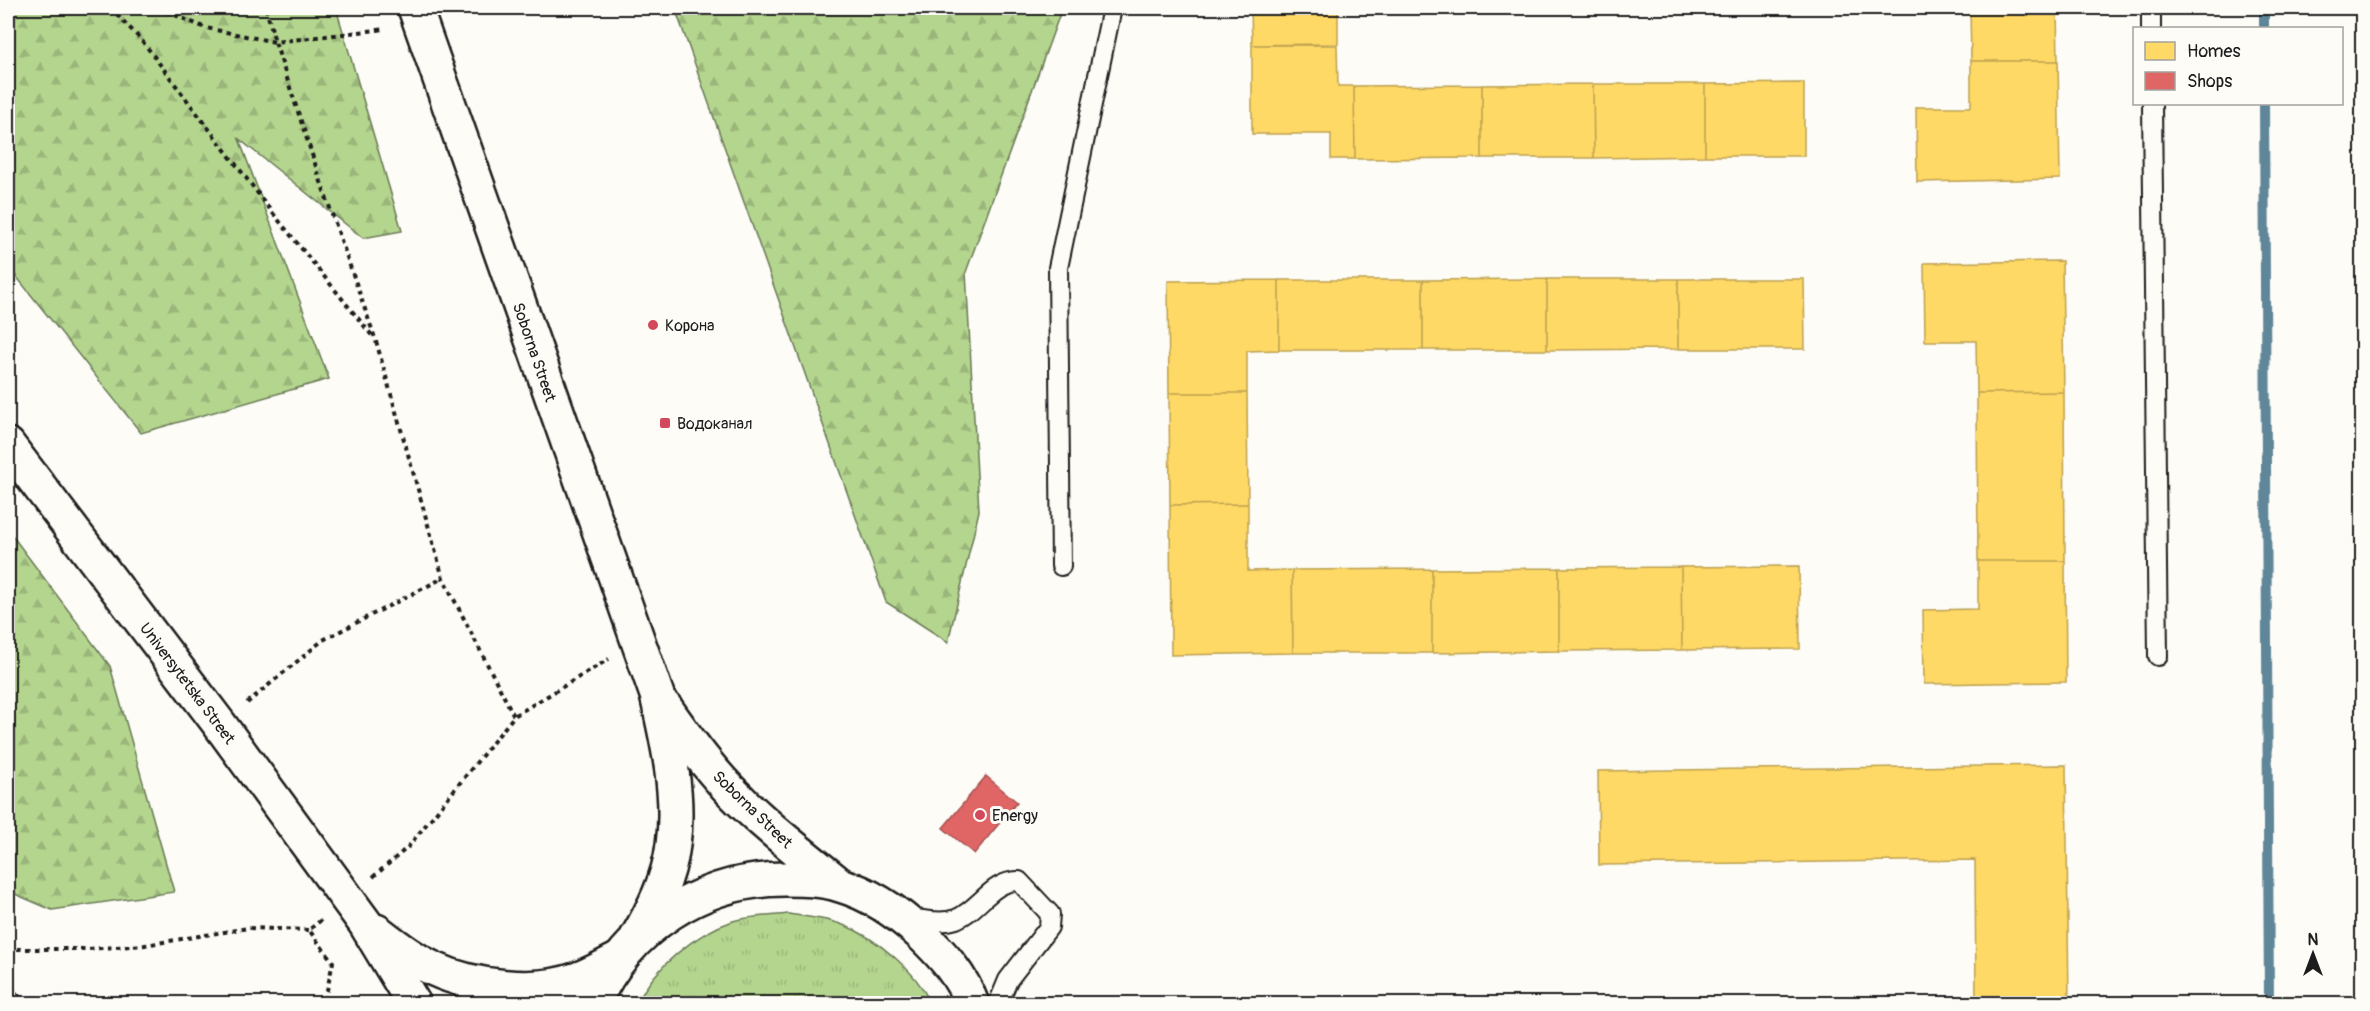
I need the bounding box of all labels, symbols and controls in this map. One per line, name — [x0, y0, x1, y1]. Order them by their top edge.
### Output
legend — [2133, 27, 2343, 105]
text: Homes — [2187, 40, 2240, 63]
text: Shops — [2187, 70, 2232, 93]
street label: Soborna Street — [508, 300, 561, 405]
place label: Корона — [665, 316, 714, 336]
marker: Корона — [646, 318, 660, 332]
place label: Водоканал — [677, 414, 752, 434]
marker: Водоканал — [658, 416, 672, 430]
street label: Universytetska Street — [135, 619, 240, 749]
street label: Soborna Street — [708, 767, 797, 853]
place label: Energy — [992, 806, 1038, 826]
marker: Energy — [973, 808, 987, 822]
north arrow — [2283, 924, 2343, 984]
text: N — [2308, 930, 2319, 950]

